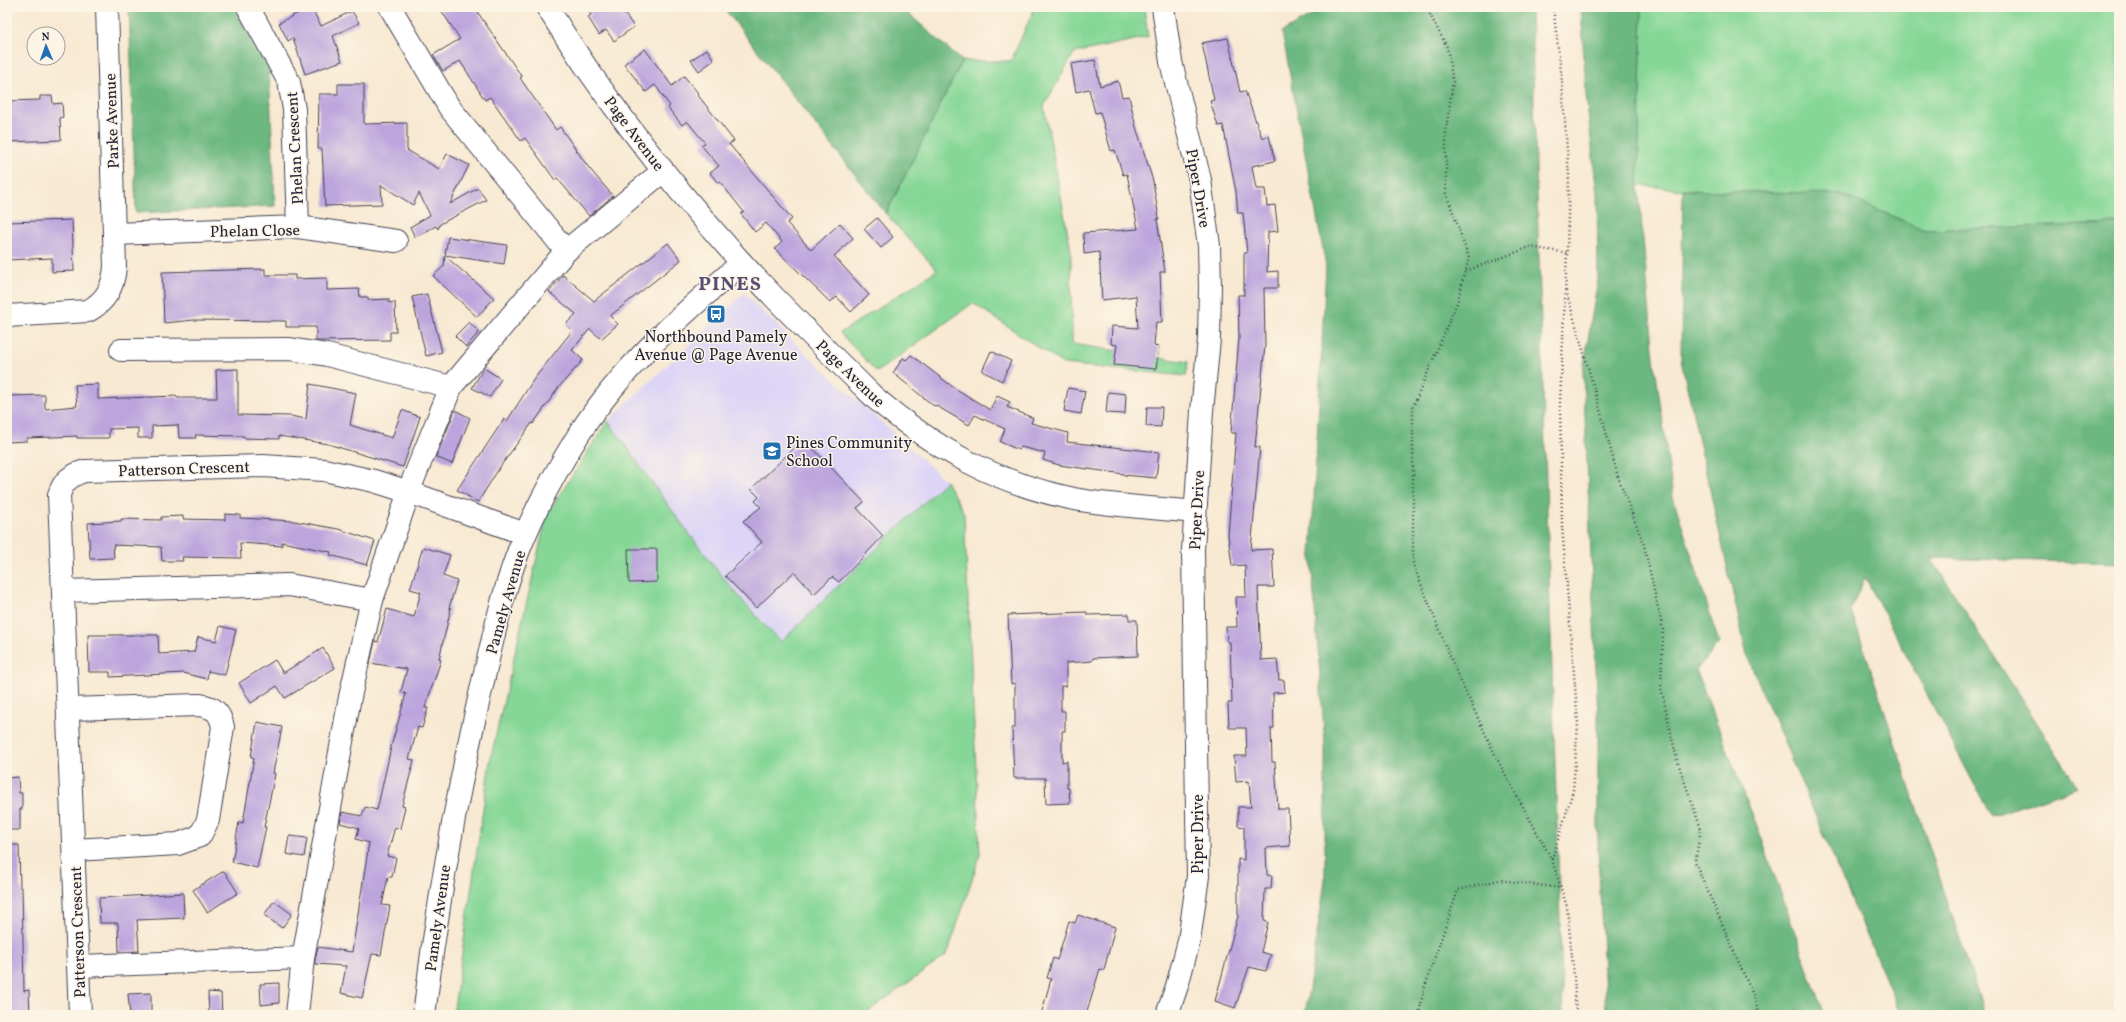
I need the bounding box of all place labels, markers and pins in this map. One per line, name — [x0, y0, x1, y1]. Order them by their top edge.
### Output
bus stop icon: Northbound Pamely Avenue @ Page Avenue — [705, 303, 727, 325]
place label: Northbound Pamely Avenue @ Page Avenue — [634, 327, 798, 367]
place label: Pines Community School — [786, 433, 913, 473]
school or university icon: Pines Community School — [761, 440, 783, 462]

